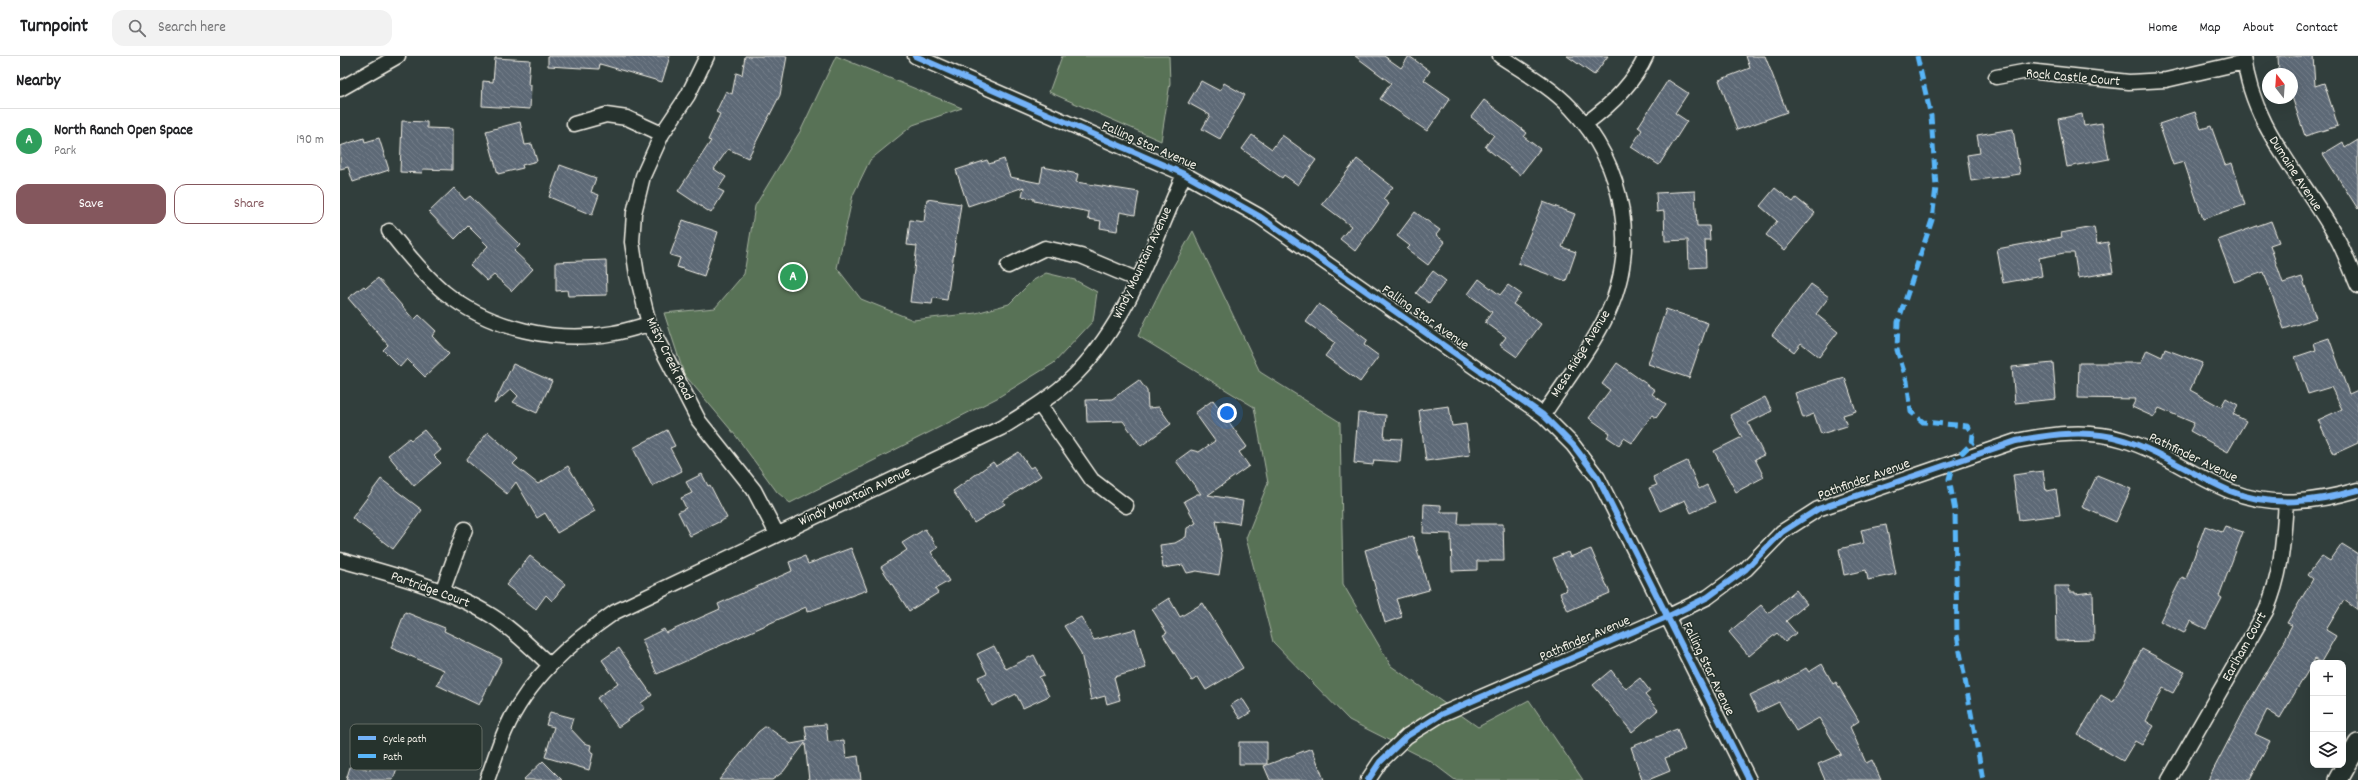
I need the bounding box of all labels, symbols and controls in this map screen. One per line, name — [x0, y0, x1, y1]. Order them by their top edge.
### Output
search box — [112, 10, 392, 46]
text: Turnpoint — [20, 14, 88, 41]
icon: search — [126, 17, 148, 39]
text: Search here — [158, 17, 226, 39]
text: Home — [2148, 18, 2177, 38]
text: Map — [2199, 18, 2221, 38]
text: About — [2243, 18, 2274, 38]
text: Contact — [2296, 18, 2338, 38]
street label: Rock Castle Court — [2025, 64, 2121, 92]
north arrow — [2262, 68, 2298, 104]
text: Nearby — [16, 70, 60, 94]
street label: Falling Star Avenue — [1098, 116, 1200, 176]
text: North Ranch Open Space — [54, 120, 193, 142]
text: A — [25, 131, 33, 150]
text: 190 m — [296, 131, 324, 150]
street label: Dumaine Avenue — [2263, 132, 2327, 216]
text: Park — [54, 142, 76, 161]
button: Save — [16, 184, 166, 224]
button: Share — [174, 184, 324, 224]
street label: Windy Mountain Avenue — [1108, 204, 1178, 322]
pin: A — [780, 262, 806, 292]
street label: Falling Star Avenue — [1377, 280, 1473, 356]
street label: Mesa Ridge Avenue — [1546, 306, 1616, 402]
street label: Misty Creek Road — [640, 314, 698, 404]
your location — [1217, 403, 1237, 423]
street label: Pathfinder Avenue — [2145, 428, 2241, 488]
street label: Pathfinder Avenue — [1815, 454, 1913, 506]
street label: Windy Mountain Avenue — [796, 462, 914, 532]
street label: Partridge Court — [388, 566, 472, 614]
street label: Earlham Court — [2218, 609, 2272, 685]
street label: Pathfinder Avenue — [1537, 611, 1633, 667]
street label: Falling Star Avenue — [1677, 619, 1739, 719]
map controls — [2310, 660, 2346, 768]
button: + — [2310, 660, 2346, 696]
button: − — [2310, 696, 2346, 732]
legend — [350, 724, 482, 770]
text: Cycle path — [383, 732, 427, 748]
button: layers — [2310, 732, 2346, 768]
text: Path — [383, 750, 402, 766]

